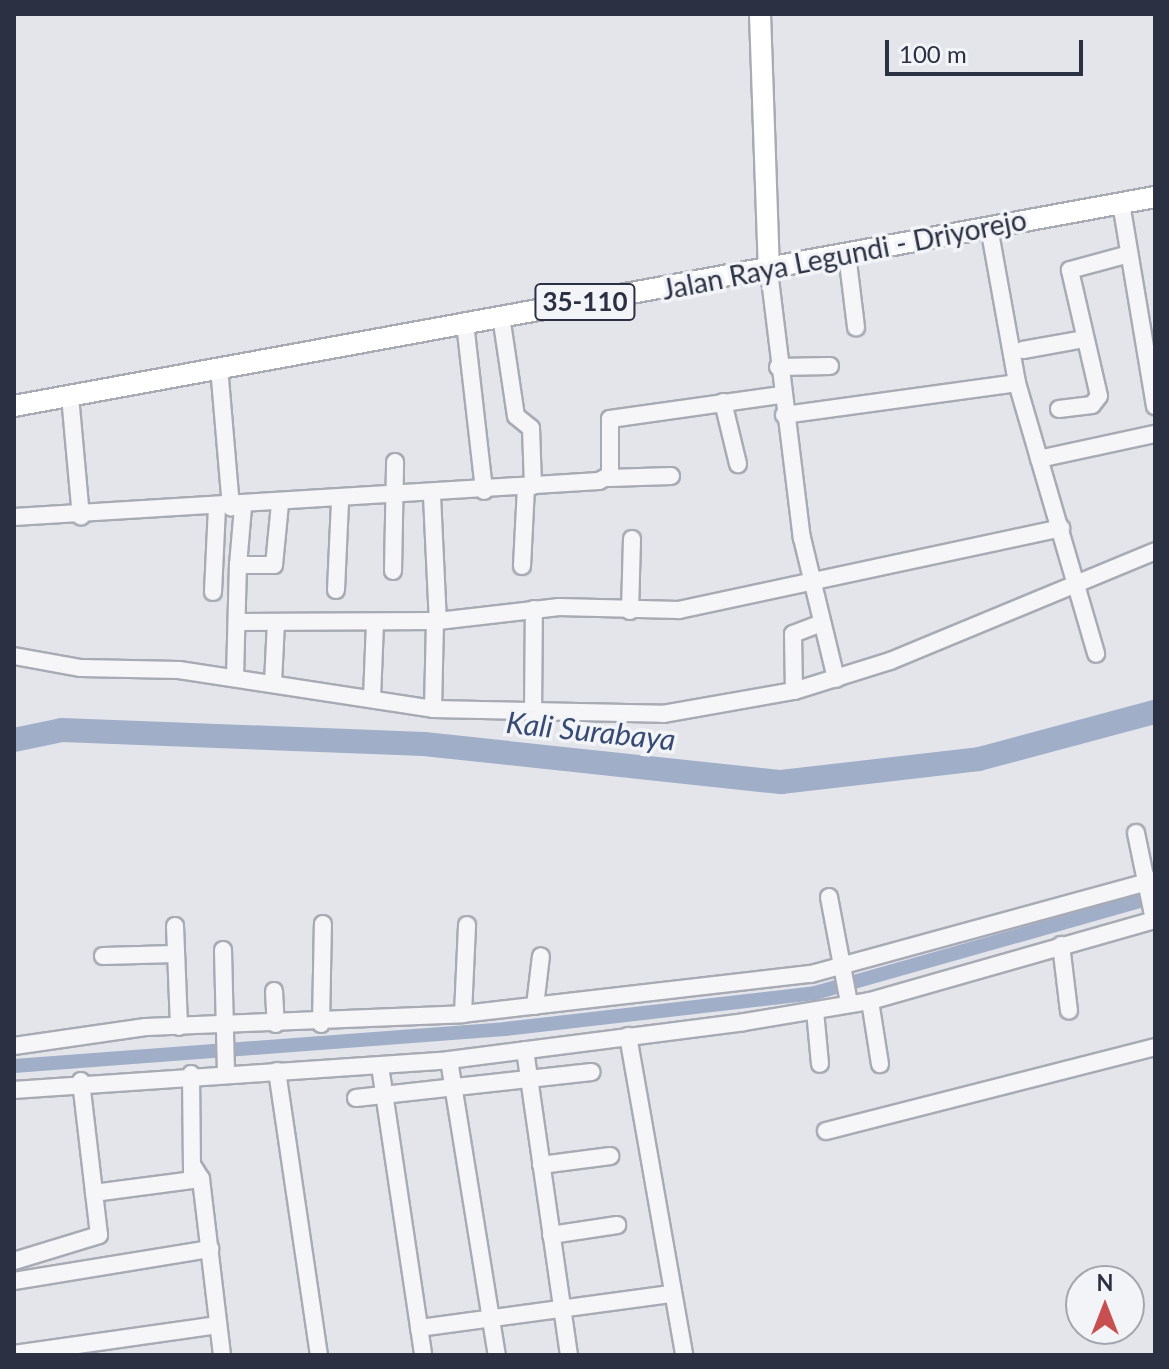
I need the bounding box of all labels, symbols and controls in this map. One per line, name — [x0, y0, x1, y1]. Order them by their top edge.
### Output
scale bar — [889, 24, 1087, 74]
text: 100 m — [899, 39, 967, 68]
street label: Jalan Raya Legundi - Driyorejo — [659, 202, 1029, 306]
road number: 35-110 — [533, 280, 637, 324]
water label: Kali Surabaya — [505, 703, 677, 757]
north arrow — [1065, 1265, 1145, 1345]
text: N — [1097, 1269, 1113, 1296]

